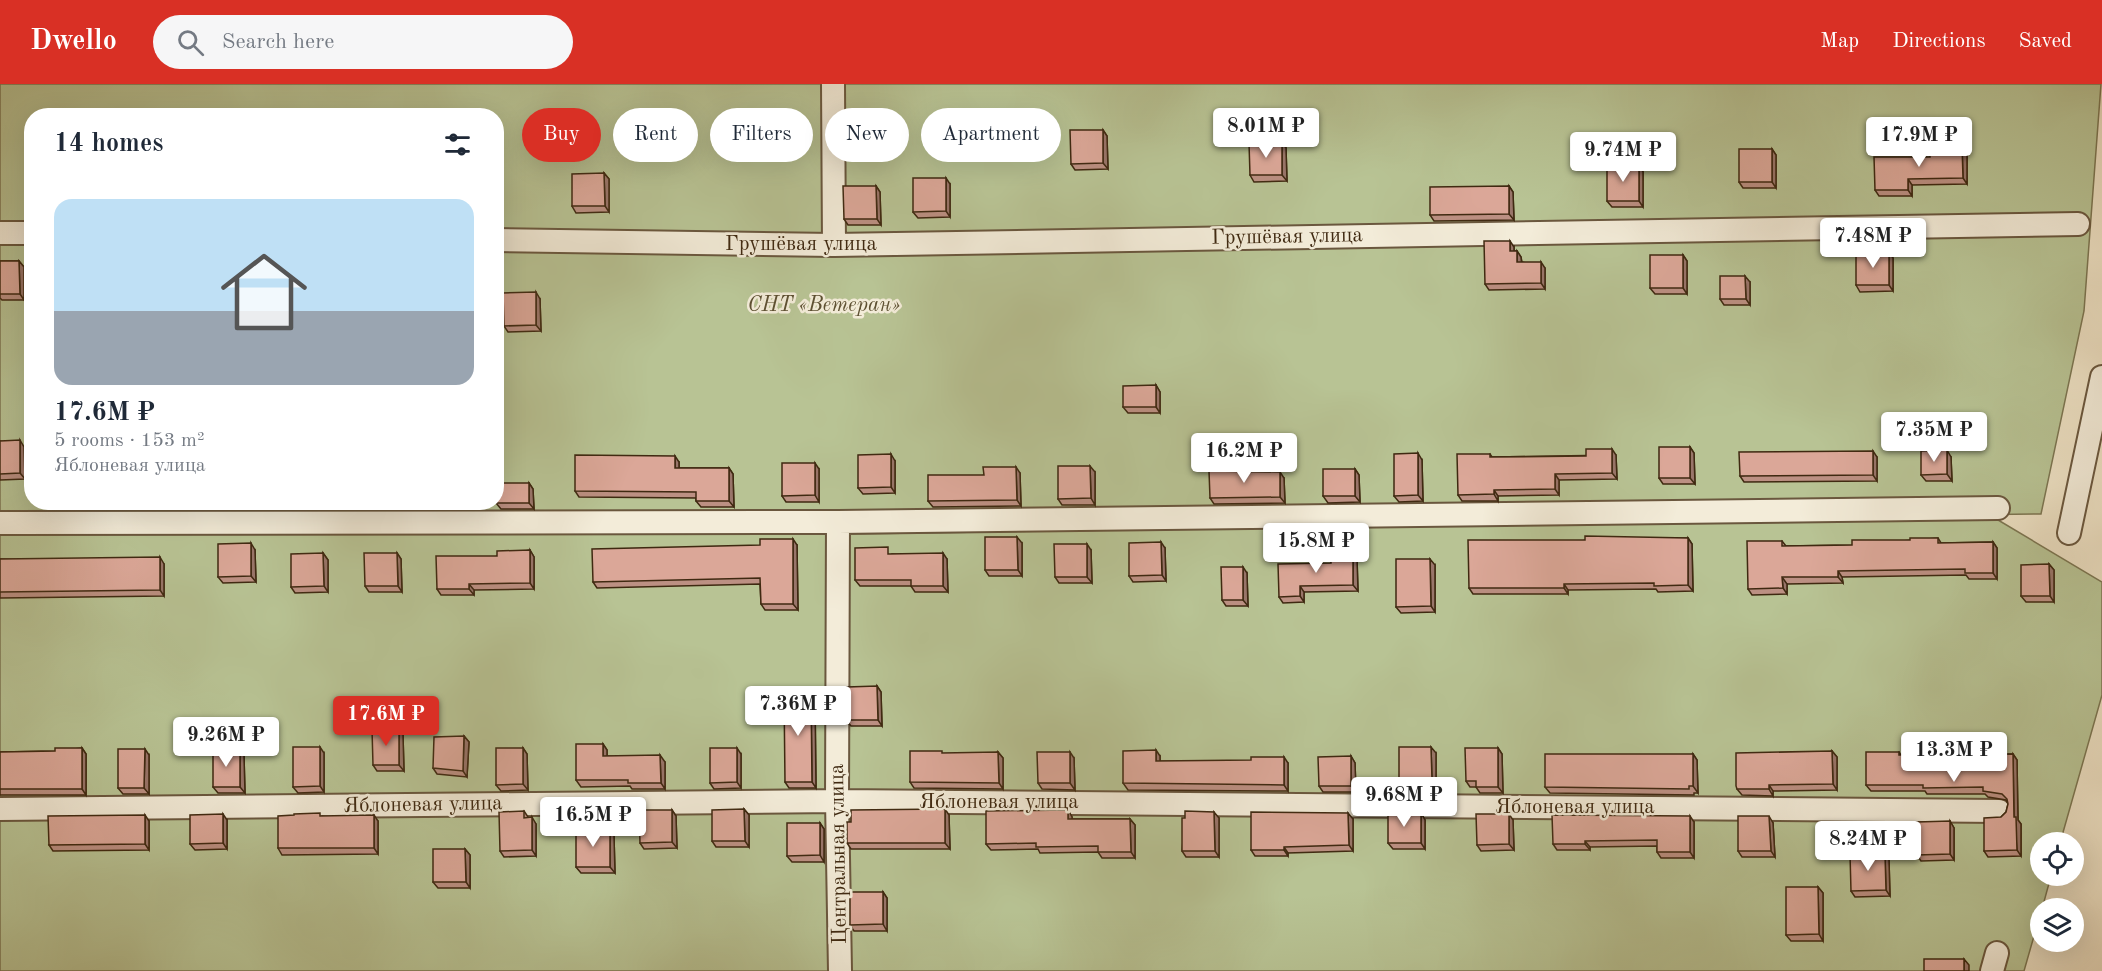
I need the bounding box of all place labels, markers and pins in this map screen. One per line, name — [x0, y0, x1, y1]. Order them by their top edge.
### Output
pin: 8.01M ₽ — [1211, 108, 1321, 159]
pin: 17.9M ₽ — [1864, 117, 1974, 168]
pin: 9.74M ₽ — [1568, 132, 1678, 183]
pin: 7.48M ₽ — [1818, 218, 1928, 269]
pin: 7.35M ₽ — [1879, 412, 1989, 463]
pin: 16.2M ₽ — [1189, 433, 1299, 484]
pin: 15.8M ₽ — [1261, 523, 1371, 574]
pin: 7.36M ₽ — [743, 686, 853, 737]
pin: 17.6M ₽ — [331, 696, 441, 747]
pin: 9.26M ₽ — [171, 717, 281, 768]
pin: 13.3M ₽ — [1899, 732, 2009, 783]
pin: 9.68M ₽ — [1349, 777, 1459, 828]
pin: 16.5M ₽ — [538, 797, 648, 848]
pin: 8.24M ₽ — [1813, 821, 1923, 872]

